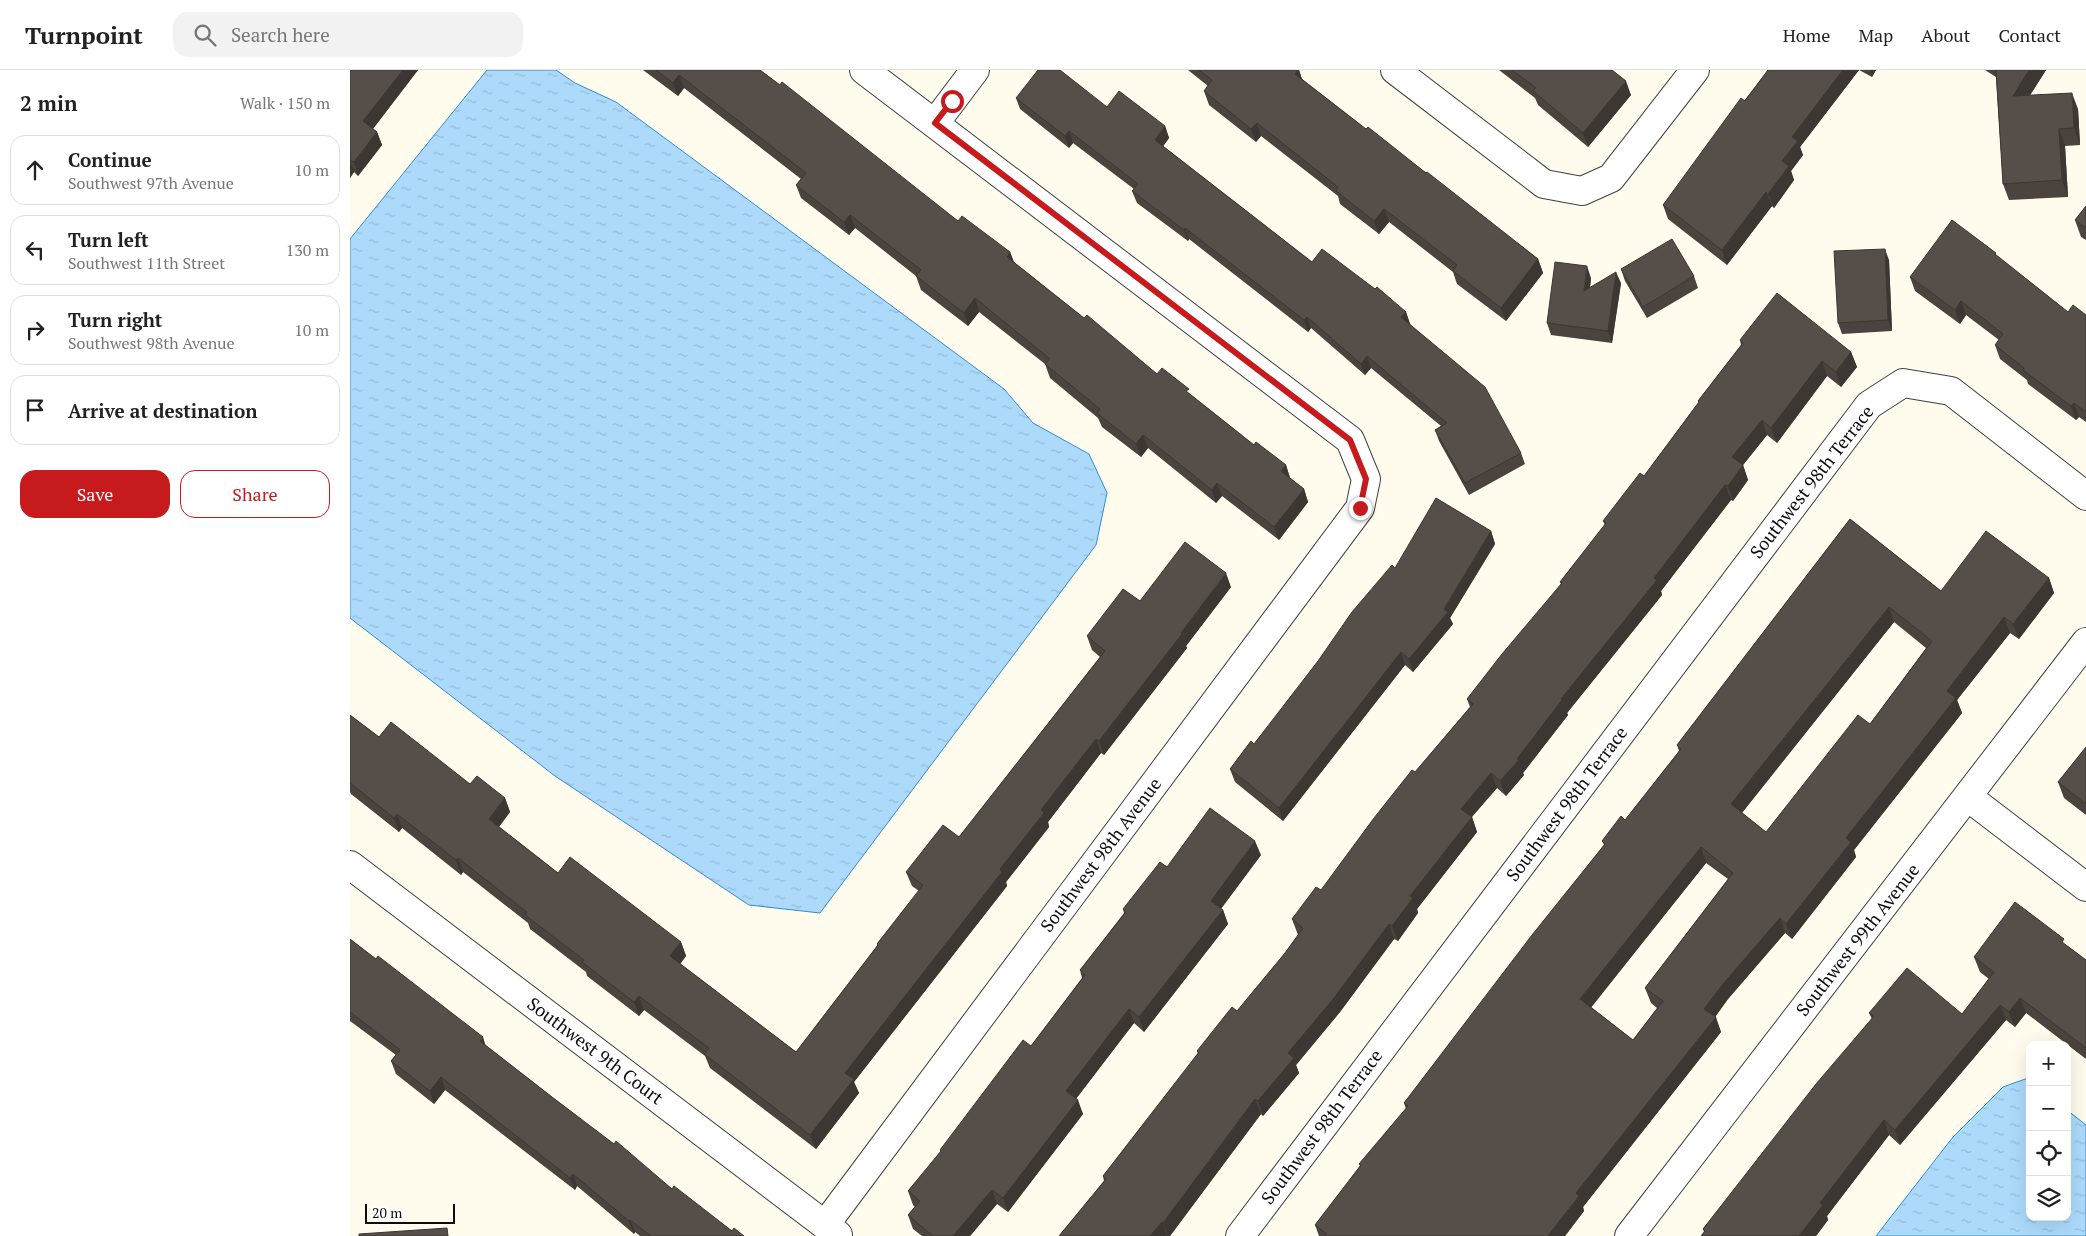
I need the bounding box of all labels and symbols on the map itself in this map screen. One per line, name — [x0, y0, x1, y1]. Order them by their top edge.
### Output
route start — [941, 90, 964, 113]
street label: Southwest 98th Terrace — [1744, 400, 1879, 563]
route end — [1349, 497, 1372, 520]
street label: Southwest 98th Terrace — [1500, 721, 1632, 886]
street label: Southwest 98th Avenue — [1034, 772, 1166, 936]
street label: Southwest 99th Avenue — [1790, 858, 1924, 1021]
street label: Southwest 9th Court — [523, 991, 669, 1109]
street label: Southwest 98th Terrace — [1255, 1044, 1387, 1209]
scale bar — [365, 1201, 455, 1224]

